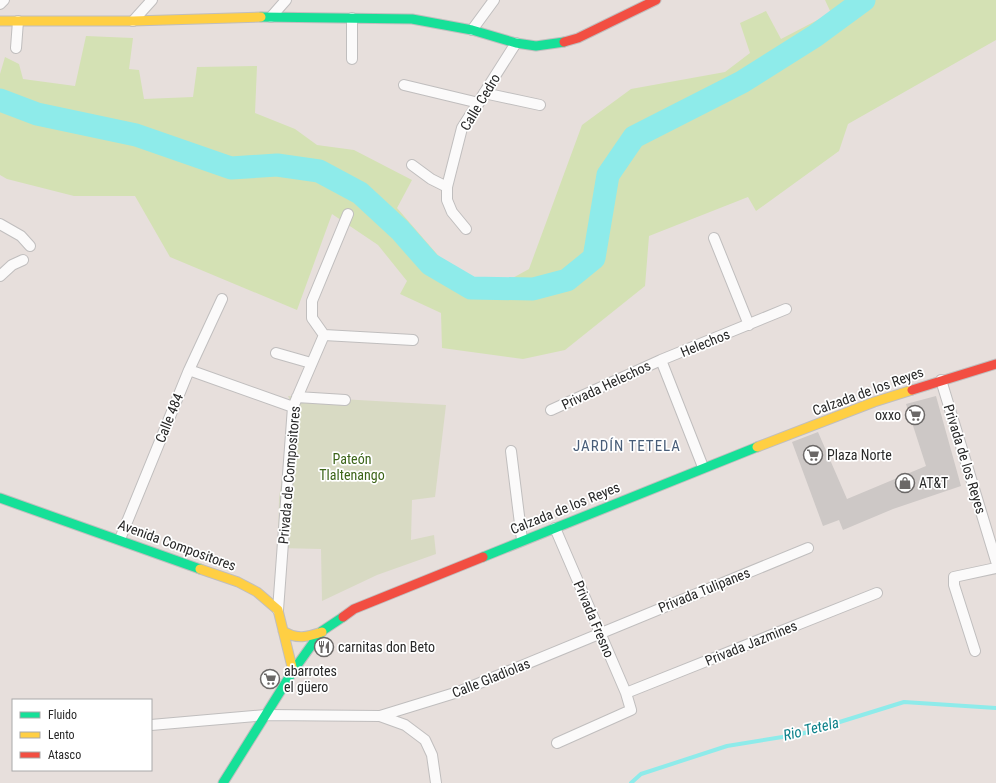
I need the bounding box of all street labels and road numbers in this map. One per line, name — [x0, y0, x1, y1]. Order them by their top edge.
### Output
street label: Calle Cedro — [457, 71, 503, 133]
street label: Helechos — [678, 326, 732, 360]
street label: Privada Helechos — [559, 357, 653, 413]
street label: Calzada de los Reyes — [810, 364, 926, 418]
street label: Calle 484 — [152, 391, 186, 445]
street label: Privada de los Reyes — [941, 402, 989, 516]
street label: Privada de Compositores — [275, 405, 303, 545]
street label: Calzada de los Reyes — [508, 479, 622, 537]
street label: Avenida Compositores — [116, 516, 238, 574]
street label: Privada Tulipanes — [656, 564, 752, 616]
street label: Privada Fresno — [571, 578, 617, 660]
street label: Privada Jazmines — [703, 617, 799, 669]
street label: Calle Gladiolas — [450, 655, 532, 701]

